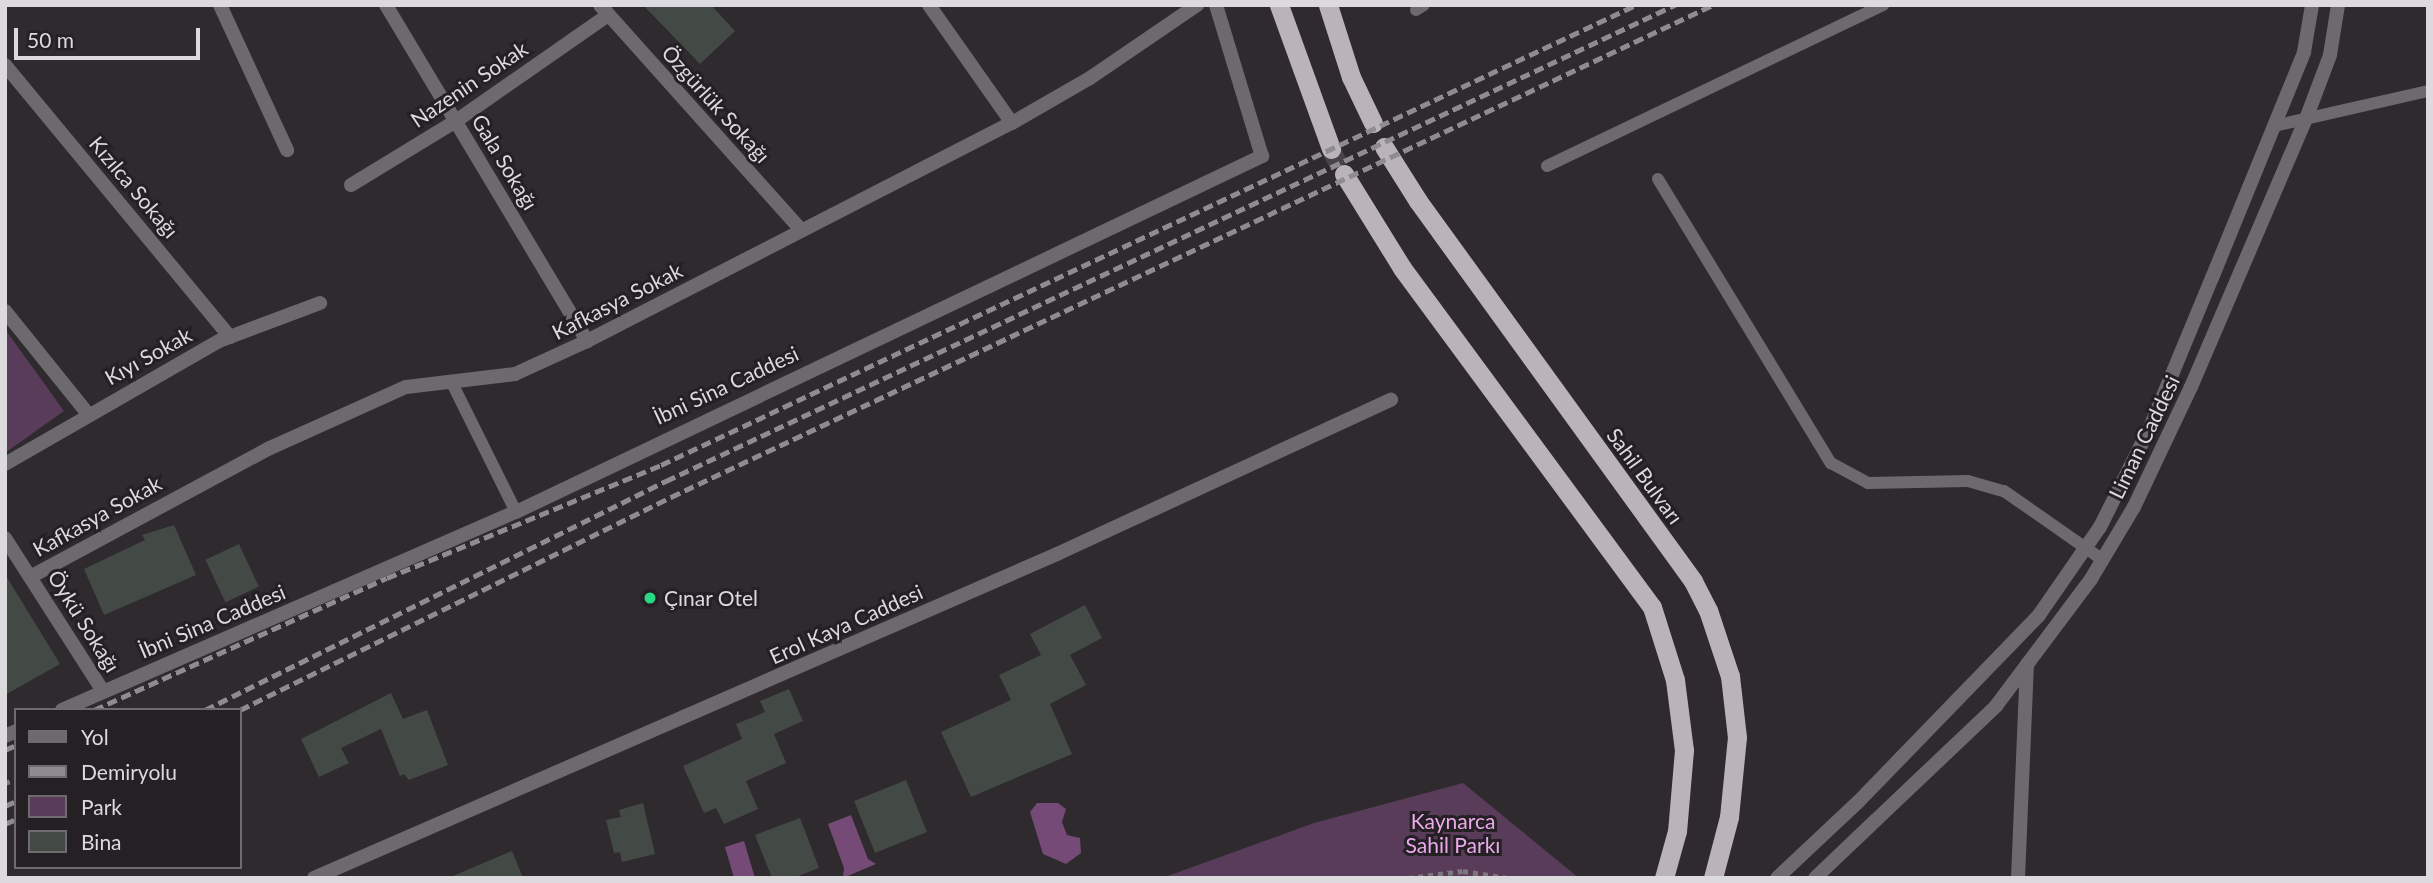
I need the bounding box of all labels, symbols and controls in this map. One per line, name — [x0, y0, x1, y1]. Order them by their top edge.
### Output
scale bar — [18, 14, 203, 58]
text: 50 m — [27, 27, 74, 52]
street label: Nazenin Sokak — [406, 36, 532, 132]
street label: Özgürlük Sokağı — [657, 40, 775, 168]
street label: Gala Sokağı — [467, 110, 543, 214]
street label: Kızılca Sokağı — [84, 131, 184, 243]
street label: Kafkasya Sokak — [548, 257, 686, 345]
street label: Kıyı Sokak — [100, 322, 196, 390]
street label: İbni Sina Caddesi — [650, 340, 802, 430]
street label: Liman Caddesi — [2103, 371, 2185, 503]
street label: Sahil Bulvarı — [1602, 423, 1688, 529]
street label: Kafkasya Sokak — [28, 470, 166, 562]
street label: Öykü Sokağı — [43, 565, 125, 677]
street label: İbni Sina Caddesi — [135, 579, 289, 663]
street label: Erol Kaya Caddesi — [766, 579, 926, 669]
place label: Çınar Otel — [664, 585, 758, 611]
marker: Çınar Otel — [642, 590, 658, 606]
legend — [14, 708, 242, 869]
text: Yol — [81, 724, 109, 749]
text: Demiryolu — [81, 759, 177, 784]
text: Park — [81, 794, 122, 819]
park label: Kaynarca Sahil Parkı — [1406, 808, 1500, 858]
text: Bina — [81, 829, 122, 854]

